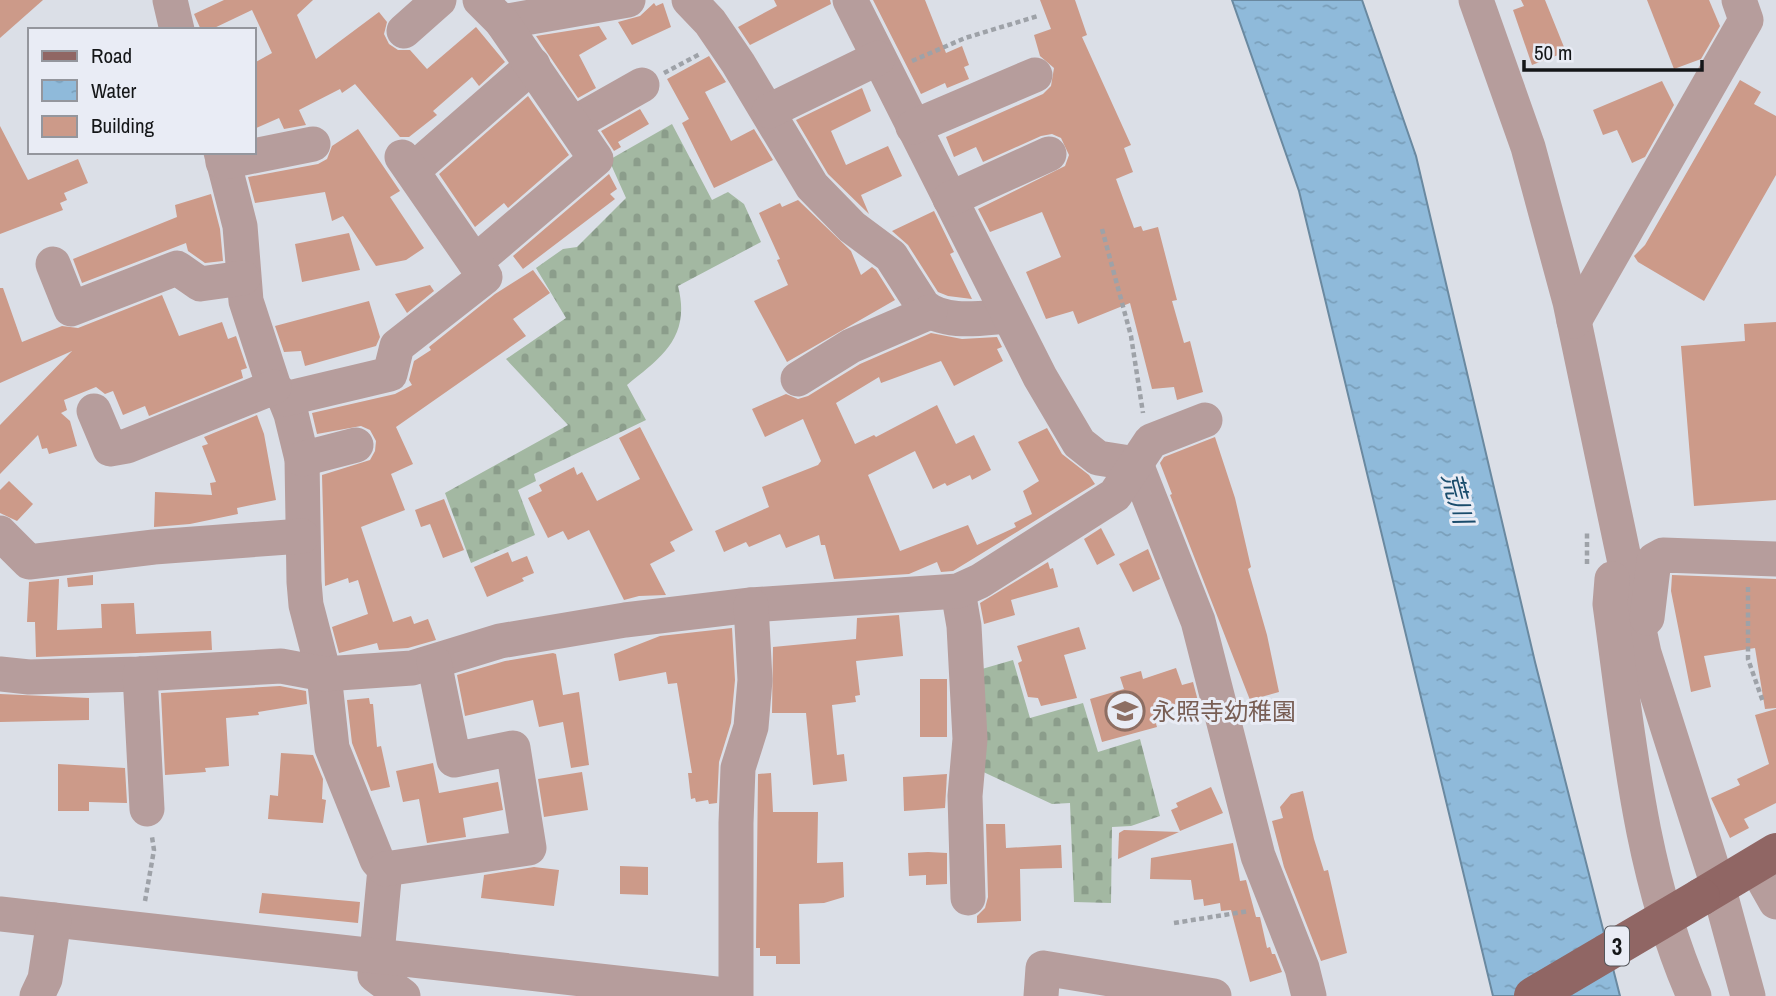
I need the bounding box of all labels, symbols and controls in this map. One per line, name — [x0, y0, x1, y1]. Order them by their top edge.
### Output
legend — [28, 28, 256, 154]
scale bar — [1524, 28, 1702, 72]
text: 50 m — [1534, 38, 1572, 67]
text: Road — [91, 41, 132, 70]
text: Water — [91, 76, 137, 105]
text: Building — [91, 111, 155, 140]
water label: 荒川 — [1434, 468, 1482, 531]
school or university icon: 永照寺幼稚園 — [1104, 690, 1146, 732]
place label: 永照寺幼稚園 — [1152, 695, 1296, 727]
road number: 3 — [1605, 926, 1629, 965]

